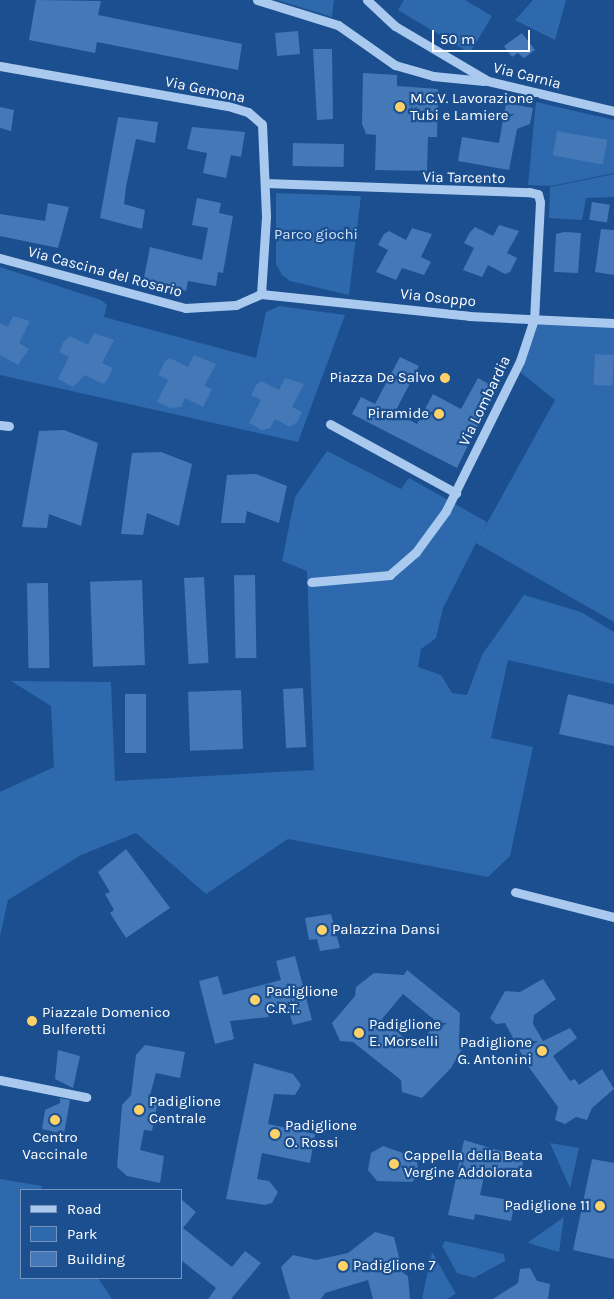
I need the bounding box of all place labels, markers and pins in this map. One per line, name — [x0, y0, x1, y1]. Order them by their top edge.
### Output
place label: M.C.V. Lavorazione Tubi e Lamiere — [410, 89, 533, 124]
marker: M.C.V. Lavorazione Tubi e Lamiere — [394, 101, 406, 113]
place label: Piazza De Salvo — [329, 369, 435, 387]
marker: Piazza De Salvo — [439, 372, 451, 384]
place label: Piramide — [367, 405, 429, 423]
marker: Piramide — [433, 408, 445, 420]
place label: Palazzina Dansi — [332, 921, 440, 939]
marker: Palazzina Dansi — [316, 924, 328, 936]
place label: Padiglione C.R.T. — [266, 982, 338, 1017]
marker: Padiglione C.R.T. — [248, 993, 262, 1007]
place label: Piazzale Domenico Bulferetti — [42, 1003, 170, 1038]
marker: Piazzale Domenico Bulferetti — [26, 1015, 38, 1027]
place label: Padiglione E. Morselli — [369, 1015, 441, 1050]
marker: Padiglione E. Morselli — [353, 1027, 365, 1039]
place label: Padiglione G. Antonini — [458, 1033, 532, 1068]
marker: Padiglione G. Antonini — [536, 1045, 548, 1057]
place label: Padiglione Centrale — [149, 1092, 221, 1127]
marker: Padiglione Centrale — [133, 1104, 145, 1116]
marker: Centro Vaccinale — [49, 1114, 61, 1126]
place label: Padiglione O. Rossi — [285, 1116, 357, 1151]
place label: Centro Vaccinale — [22, 1128, 88, 1163]
marker: Padiglione O. Rossi — [269, 1128, 281, 1140]
place label: Cappella della Beata Vergine Addolorata — [404, 1146, 543, 1181]
marker: Cappella della Beata Vergine Addolorata — [388, 1158, 400, 1170]
place label: Padiglione 11 — [505, 1197, 590, 1215]
marker: Padiglione 11 — [594, 1200, 606, 1212]
place label: Padiglione 7 — [353, 1257, 436, 1275]
marker: Padiglione 7 — [337, 1260, 349, 1272]

